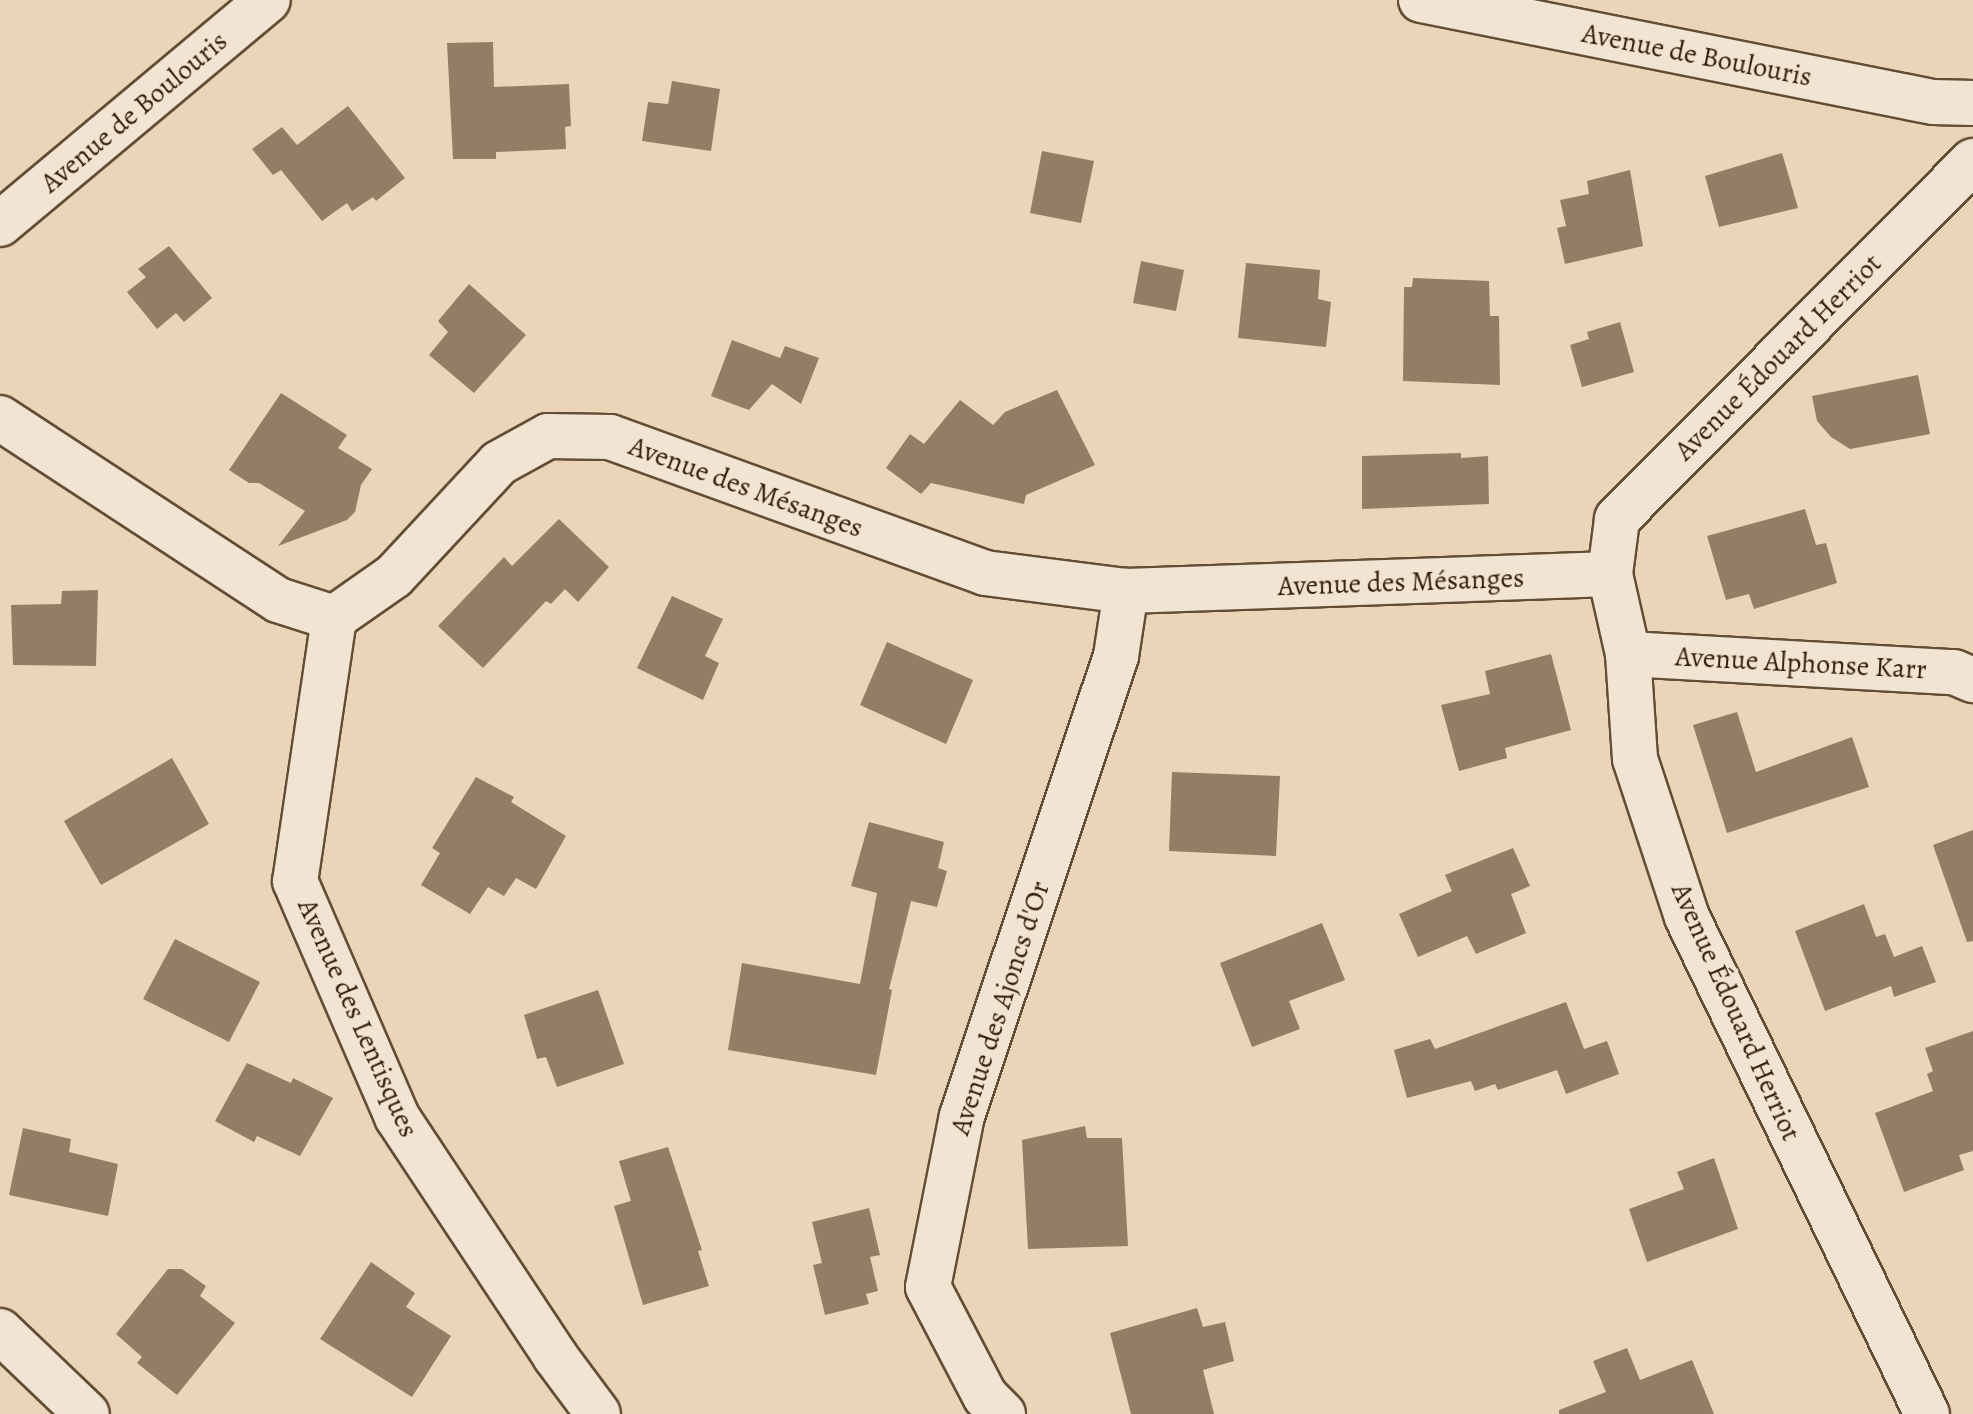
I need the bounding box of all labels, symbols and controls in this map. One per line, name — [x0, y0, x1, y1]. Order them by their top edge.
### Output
street label: Avenue de Boulouris — [1579, 16, 1815, 94]
street label: Avenue de Boulouris — [34, 24, 234, 200]
street label: Avenue Édouard Herriot — [1668, 247, 1888, 467]
street label: Avenue des Mésanges — [624, 429, 868, 545]
street label: Avenue des Mésanges — [1277, 561, 1525, 603]
street label: Avenue Alphonse Karr — [1674, 640, 1928, 686]
street label: Avenue des Ajoncs d'Or — [943, 877, 1057, 1139]
street label: Avenue Édouard Herriot — [1664, 878, 1808, 1146]
street label: Avenue des Lentisques — [290, 894, 426, 1142]

